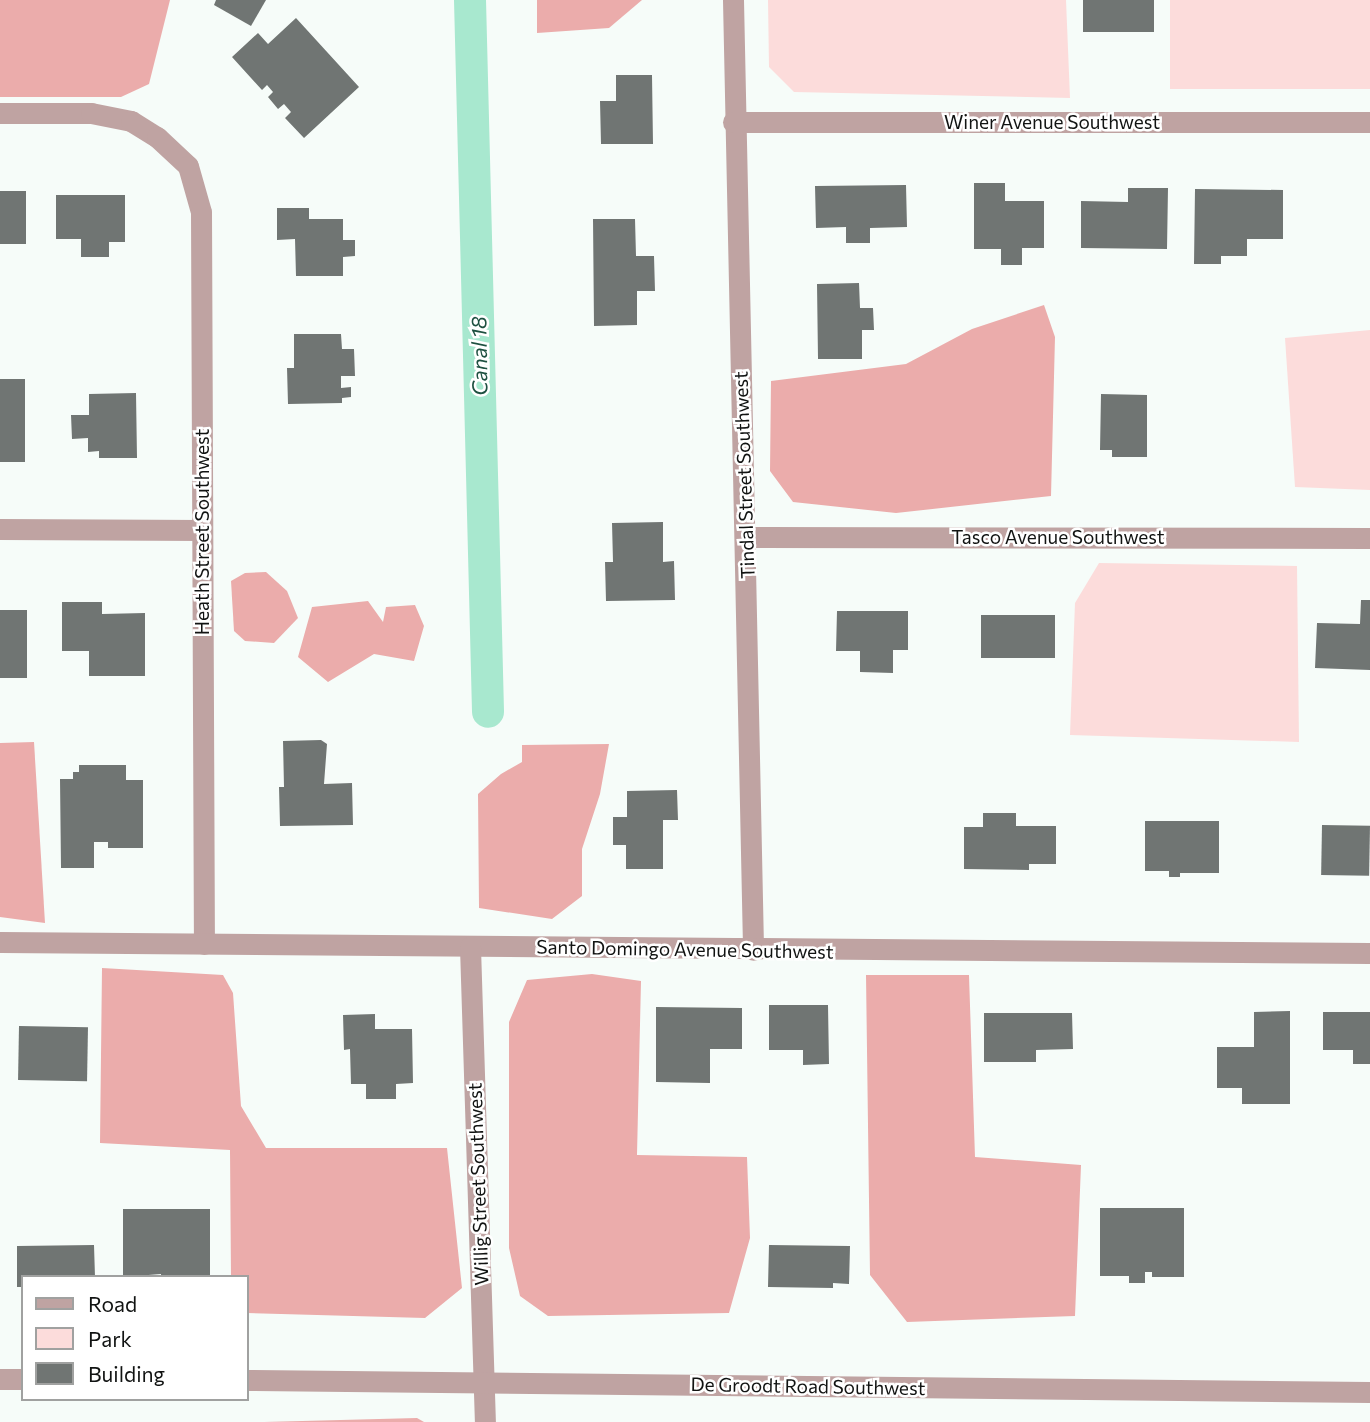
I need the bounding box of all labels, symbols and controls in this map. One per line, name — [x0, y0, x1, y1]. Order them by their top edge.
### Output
street label: Winer Avenue Southwest — [944, 111, 1160, 133]
water label: Canal 18 — [466, 316, 492, 396]
street label: Tindal Street Southwest — [729, 371, 759, 579]
street label: Heath Street Southwest — [191, 429, 213, 635]
street label: Tasco Avenue Southwest — [951, 526, 1165, 548]
street label: Santo Domingo Avenue Southwest — [536, 935, 834, 963]
street label: Willig Street Southwest — [463, 1082, 493, 1286]
legend — [21, 1275, 248, 1401]
text: Road — [88, 1291, 137, 1316]
text: Park — [88, 1326, 132, 1351]
text: Building — [88, 1361, 165, 1386]
street label: De Groodt Road Southwest — [690, 1373, 926, 1399]

